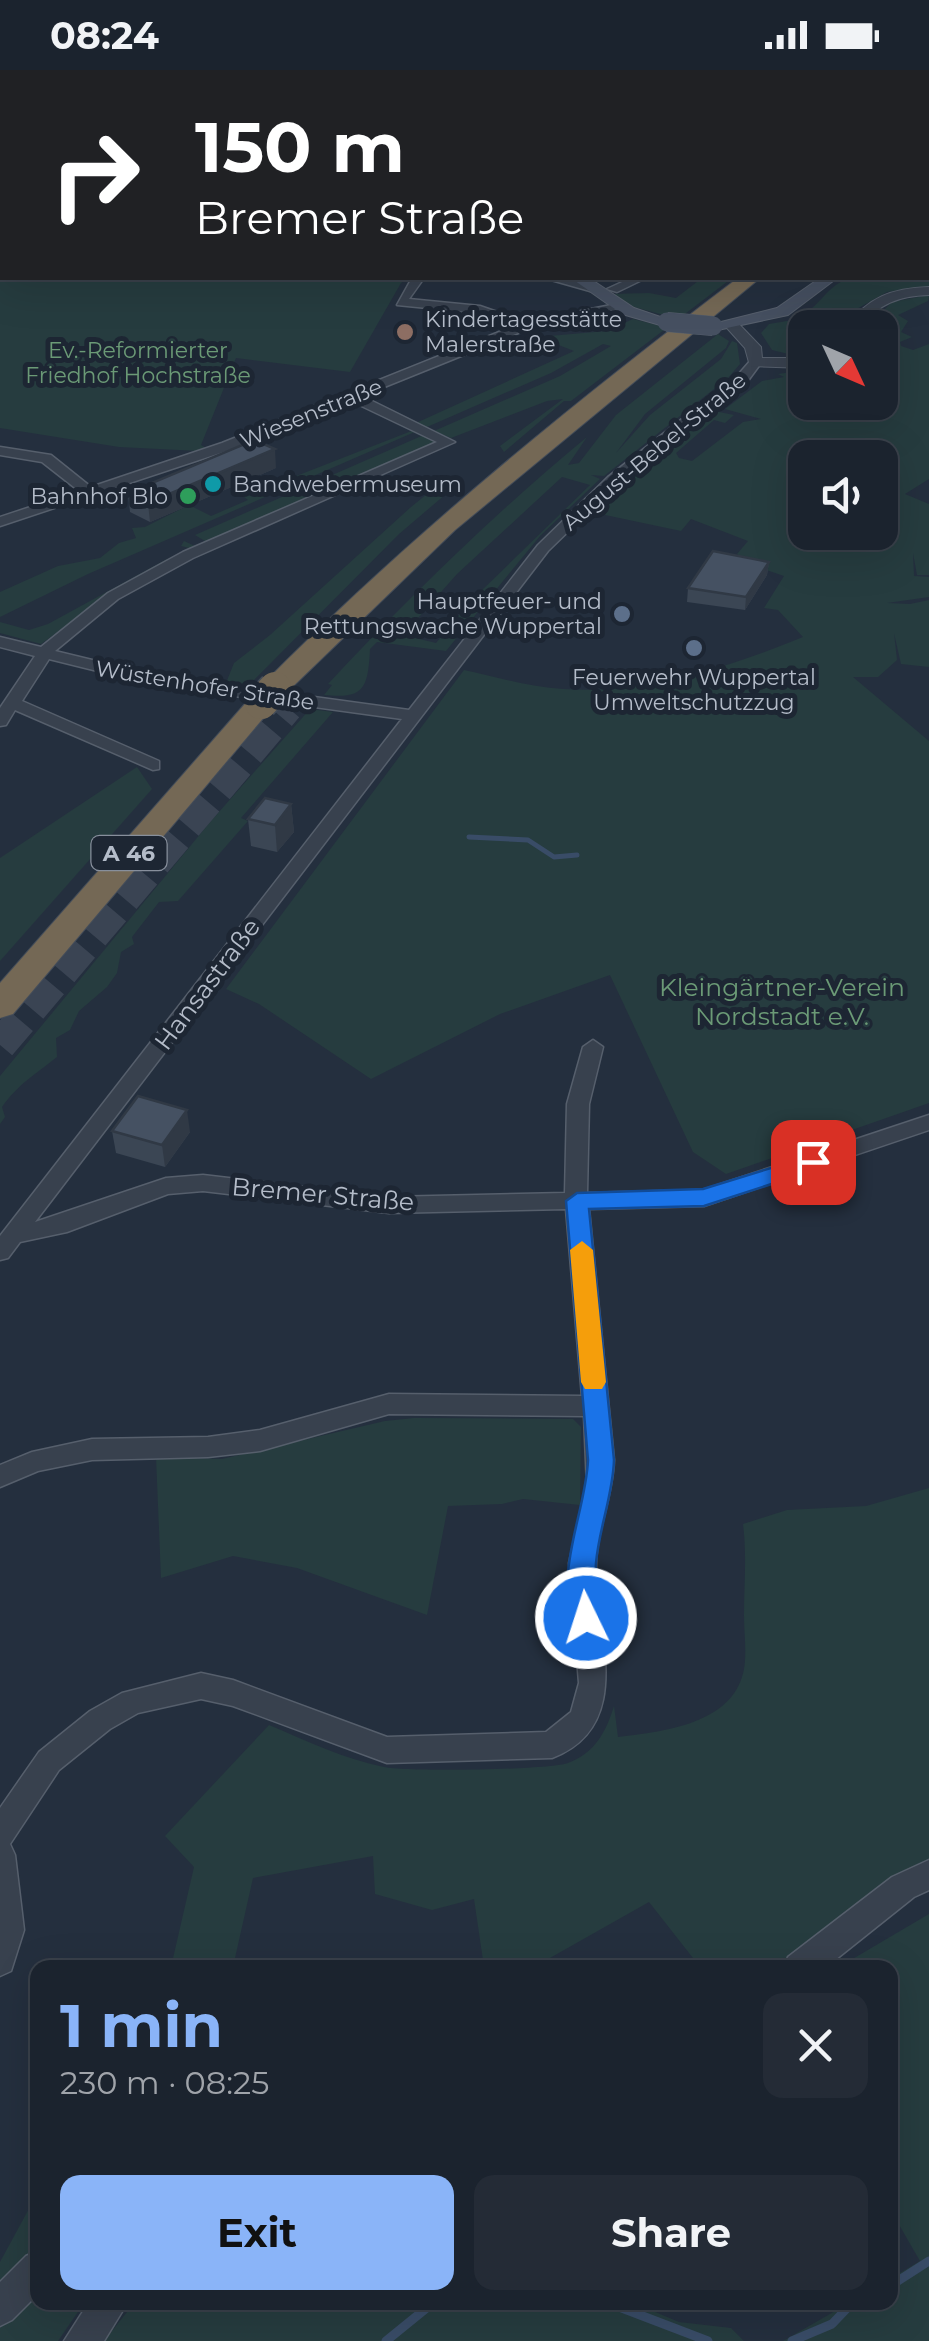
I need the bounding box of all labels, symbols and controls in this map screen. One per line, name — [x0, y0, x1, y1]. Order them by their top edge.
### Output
text: 08:24 — [50, 12, 159, 59]
text: 150 m — [195, 104, 405, 190]
icon: right — [30, 110, 160, 240]
text: Bremer Straße — [195, 190, 524, 245]
place label: Kindertagesstätte Malerstraße — [425, 306, 622, 358]
north arrow — [788, 310, 898, 420]
map controls — [788, 310, 898, 550]
marker: Kindertagesstätte Malerstraße — [394, 321, 416, 343]
park label: Ev.-Reformierter Friedhof Hochstraße — [25, 337, 251, 389]
street label: August-Bebel-Straße — [557, 367, 752, 536]
street label: Wiesenstraße — [236, 373, 386, 454]
button: sound — [788, 440, 898, 550]
place label: Bandwebermuseum — [233, 471, 462, 498]
marker: Bandwebermuseum — [202, 473, 224, 495]
place label: Bahnhof Blo — [30, 483, 168, 510]
marker: Bahnhof Blo — [177, 485, 199, 507]
place label: Hauptfeuer- und Rettungswache Wuppertal — [304, 588, 602, 640]
marker: Hauptfeuer- und Rettungswache Wuppertal — [611, 603, 633, 625]
marker: Feuerwehr Wuppertal Umweltschutzzug — [683, 637, 705, 659]
street label: Wüstenhofer Straße — [94, 655, 316, 716]
place label: Feuerwehr Wuppertal Umweltschutzzug — [572, 664, 816, 716]
road number: A 46 — [92, 836, 166, 870]
street label: Hansastraße — [148, 912, 266, 1056]
park label: Kleingärtner-Verein Nordstadt e.V. — [659, 972, 905, 1031]
pin — [771, 1120, 856, 1205]
icon: arrive — [786, 1135, 841, 1190]
street label: Bremer Straße — [231, 1171, 415, 1217]
position arrow — [534, 1566, 638, 1670]
text: 1 min — [60, 1989, 223, 2062]
button: close — [763, 1993, 868, 2098]
text: 230 m · 08:25 — [60, 2063, 269, 2102]
button: Exit — [60, 2175, 454, 2290]
button: Share — [474, 2175, 868, 2290]

